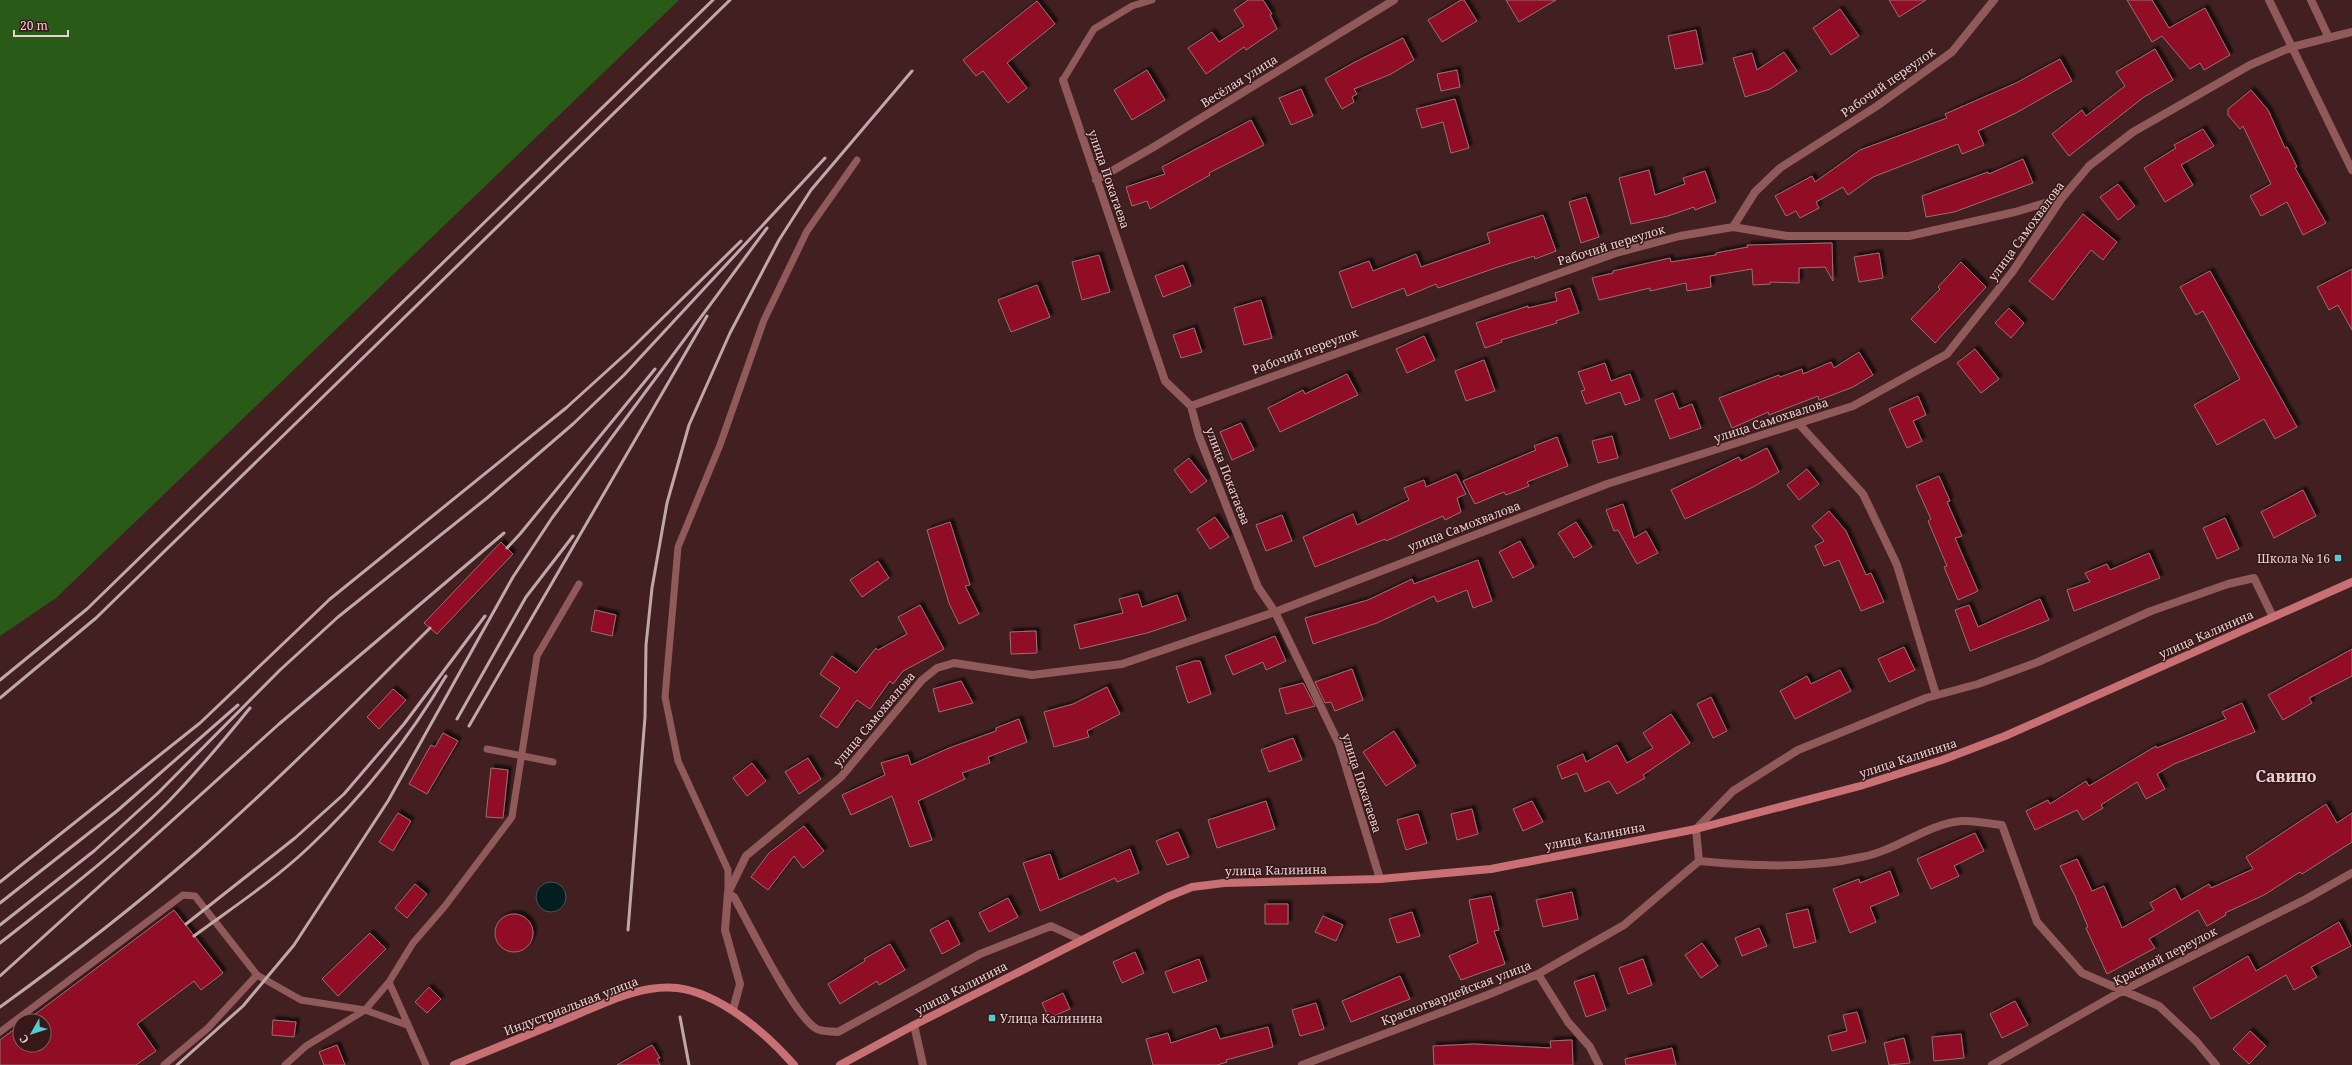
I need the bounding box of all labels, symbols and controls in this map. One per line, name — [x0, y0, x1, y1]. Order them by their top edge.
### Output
scale bar — [14, 12, 68, 38]
text: 20 m — [20, 17, 48, 34]
street label: Рабочий переулок — [1837, 43, 1939, 121]
street label: Весёлая улица — [1197, 50, 1281, 111]
street label: улица Покатаева — [1084, 127, 1134, 231]
street label: улица Самохвалова — [1984, 178, 2068, 284]
street label: Рабочий переулок — [1555, 220, 1668, 269]
street label: Рабочий переулок — [1250, 324, 1361, 378]
street label: улица Самохвалова — [1712, 393, 1831, 447]
street label: улица Покатаева — [1201, 425, 1255, 528]
street label: улица Самохвалова — [1405, 497, 1523, 555]
place label: Школа № 16 — [2257, 550, 2330, 567]
marker: Школа № 16 — [2333, 553, 2343, 563]
street label: улица Калинина — [2156, 605, 2256, 662]
street label: улица Самохвалова — [829, 668, 919, 770]
street label: улица Покатаева — [1338, 731, 1386, 835]
street label: улица Калинина — [1857, 734, 1959, 782]
district label: Савино — [2255, 765, 2317, 787]
street label: улица Калинина — [1543, 818, 1647, 854]
street label: улица Калинина — [1225, 861, 1327, 879]
street label: Красный переулок — [2110, 922, 2221, 990]
street label: Красногвардейская улица — [1379, 956, 1534, 1029]
street label: улица Калинина — [912, 957, 1010, 1019]
street label: Индустриальная улица — [501, 972, 641, 1039]
place label: Улица Калинина — [1000, 1010, 1103, 1027]
north arrow — [12, 1013, 52, 1053]
marker: Улица Калинина — [987, 1013, 997, 1023]
text: С — [16, 1032, 32, 1047]

